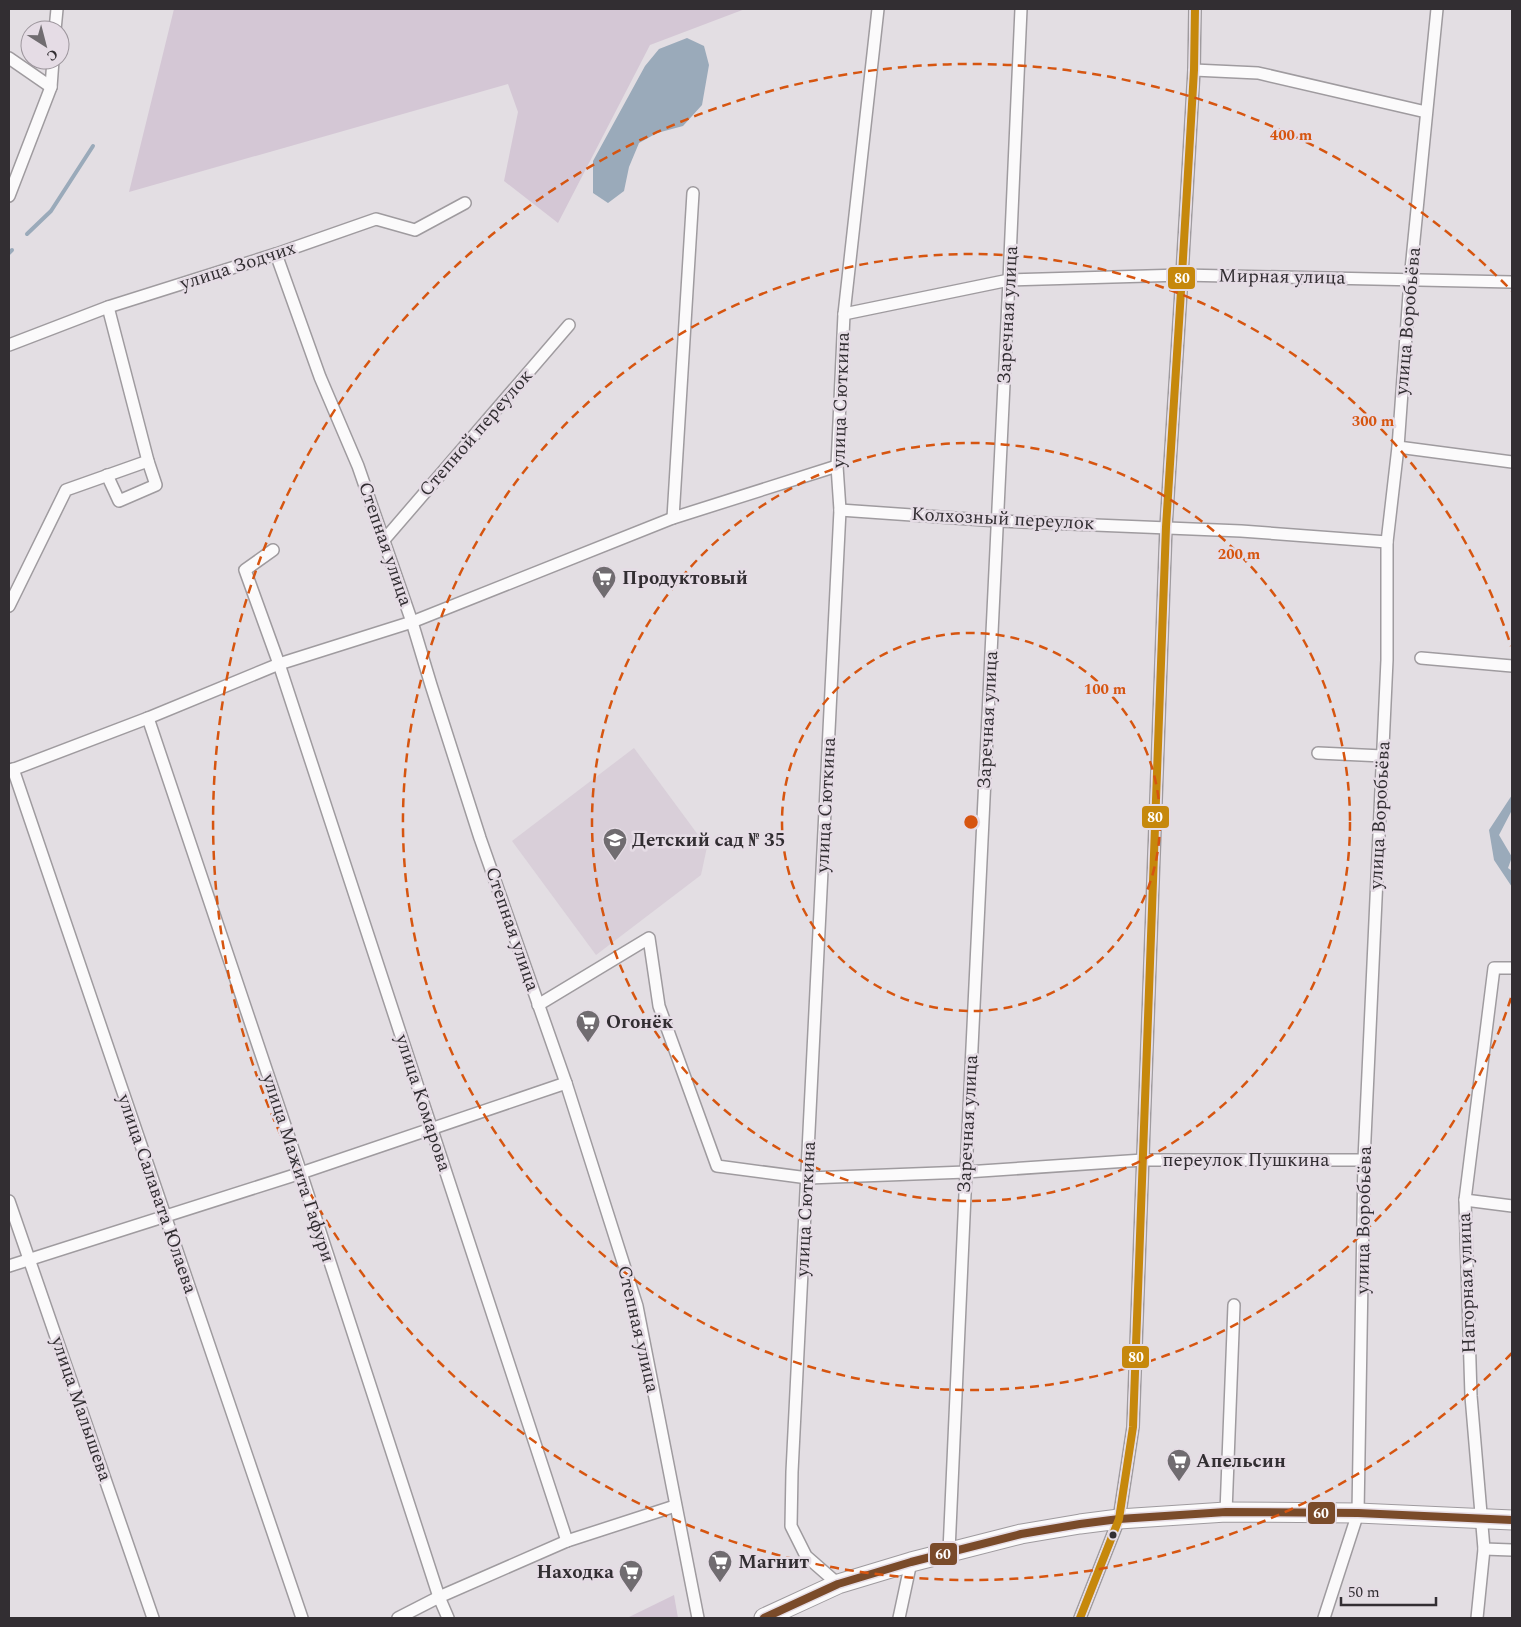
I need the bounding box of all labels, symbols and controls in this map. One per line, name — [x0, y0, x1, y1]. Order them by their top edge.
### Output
north arrow — [20, 20, 70, 70]
text: С — [42, 44, 63, 67]
text: 400 m — [1270, 124, 1313, 147]
street label: улица Зодчих — [175, 234, 300, 299]
street label: Заречная улица — [990, 244, 1026, 385]
street label: улица Воробьёва — [1387, 245, 1429, 397]
street label: Мирная улица — [1218, 261, 1346, 293]
line badge: 80 — [1167, 266, 1196, 290]
text: 80 — [1174, 268, 1190, 289]
street label: улица Сюткина — [824, 331, 858, 469]
street label: Степной переулок — [412, 362, 540, 503]
text: 300 m — [1352, 410, 1395, 433]
street label: Степная улица — [350, 478, 420, 611]
street label: Колхозный переулок — [911, 500, 1096, 538]
text: 200 m — [1218, 543, 1261, 566]
place label: Продуктовый — [622, 564, 748, 593]
supermarket icon: Продуктовый — [591, 565, 617, 599]
street label: Заречная улица — [970, 649, 1006, 790]
text: 100 m — [1084, 678, 1127, 701]
street label: улица Сюткина — [808, 736, 844, 875]
street label: улица Воробьёва — [1362, 739, 1398, 891]
line badge: 80 — [1141, 805, 1170, 829]
text: 80 — [1147, 807, 1163, 828]
centre of rings — [962, 813, 980, 831]
place label: Детский сад № 35 — [632, 826, 785, 855]
school or university icon: Детский сад № 35 — [602, 827, 628, 861]
street label: Степная улица — [477, 863, 547, 996]
place label: Огонёк — [606, 1008, 674, 1037]
supermarket icon: Огонёк — [575, 1009, 601, 1043]
street label: улица Комарова — [387, 1030, 459, 1176]
street label: Заречная улица — [950, 1053, 986, 1194]
street label: улица Мажита Гафури — [254, 1069, 342, 1266]
street label: улица Салавата Юлаева — [109, 1089, 205, 1298]
street label: улица Сюткина — [788, 1140, 824, 1279]
street label: улица Воробьёва — [1348, 1145, 1380, 1295]
street label: переулок Пушкина — [1162, 1146, 1330, 1175]
street label: Нагорная улица — [1450, 1211, 1484, 1354]
street label: Степная улица — [609, 1262, 667, 1396]
street label: улица Малышева — [42, 1332, 120, 1486]
line badge: 80 — [1121, 1345, 1150, 1369]
text: 80 — [1128, 1347, 1144, 1368]
place label: Апельсин — [1196, 1447, 1286, 1476]
supermarket icon: Апельсин — [1166, 1448, 1192, 1482]
line badge: 60 — [1307, 1501, 1336, 1525]
text: 60 — [1313, 1503, 1329, 1524]
unlabelled marker — [1108, 1530, 1118, 1540]
line badge: 60 — [929, 1542, 958, 1566]
text: 60 — [935, 1544, 951, 1565]
place label: Магнит — [738, 1548, 810, 1577]
supermarket icon: Магнит — [707, 1549, 733, 1583]
place label: Находка — [536, 1558, 614, 1587]
supermarket icon: Находка — [618, 1559, 644, 1593]
scale bar — [1341, 1574, 1436, 1606]
text: 50 m — [1348, 1581, 1380, 1604]

